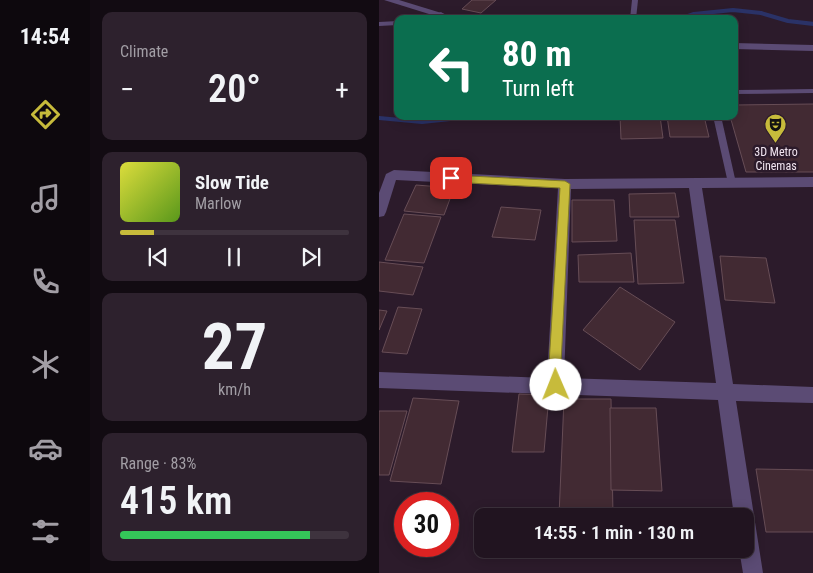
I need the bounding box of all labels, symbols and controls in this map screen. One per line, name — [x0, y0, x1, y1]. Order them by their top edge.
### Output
text: 14:54 — [20, 24, 70, 49]
text: 80 m — [502, 34, 571, 75]
icon: left — [419, 35, 484, 100]
text: Climate — [120, 42, 168, 61]
text: 20° — [208, 67, 261, 111]
text: − — [120, 73, 134, 106]
text: + — [335, 73, 349, 106]
text: Turn left — [502, 76, 574, 101]
icon: directions — [28, 97, 63, 132]
theatre icon: 3D Metro Cinemas — [764, 113, 788, 144]
place label: 3D Metro Cinemas — [754, 145, 798, 173]
pin — [430, 157, 472, 199]
icon: arrive — [437, 164, 465, 192]
text: Slow Tide — [195, 171, 269, 194]
icon: music — [28, 181, 63, 216]
text: Marlow — [195, 194, 242, 213]
icon: previous — [144, 243, 172, 271]
icon: pause — [220, 243, 248, 271]
icon: next — [297, 243, 325, 271]
icon: phone — [28, 264, 63, 299]
text: 27 — [202, 309, 267, 385]
icon: climate — [28, 347, 63, 382]
position arrow — [529, 358, 581, 410]
text: km/h — [218, 380, 251, 399]
icon: car — [28, 431, 63, 466]
text: Range · 83% — [120, 454, 196, 473]
text: 415 km — [120, 479, 232, 523]
speed limit sign: 30 — [394, 492, 459, 557]
icon: filters — [28, 514, 63, 549]
text: 14:55 · 1 min · 130 m — [534, 521, 694, 544]

